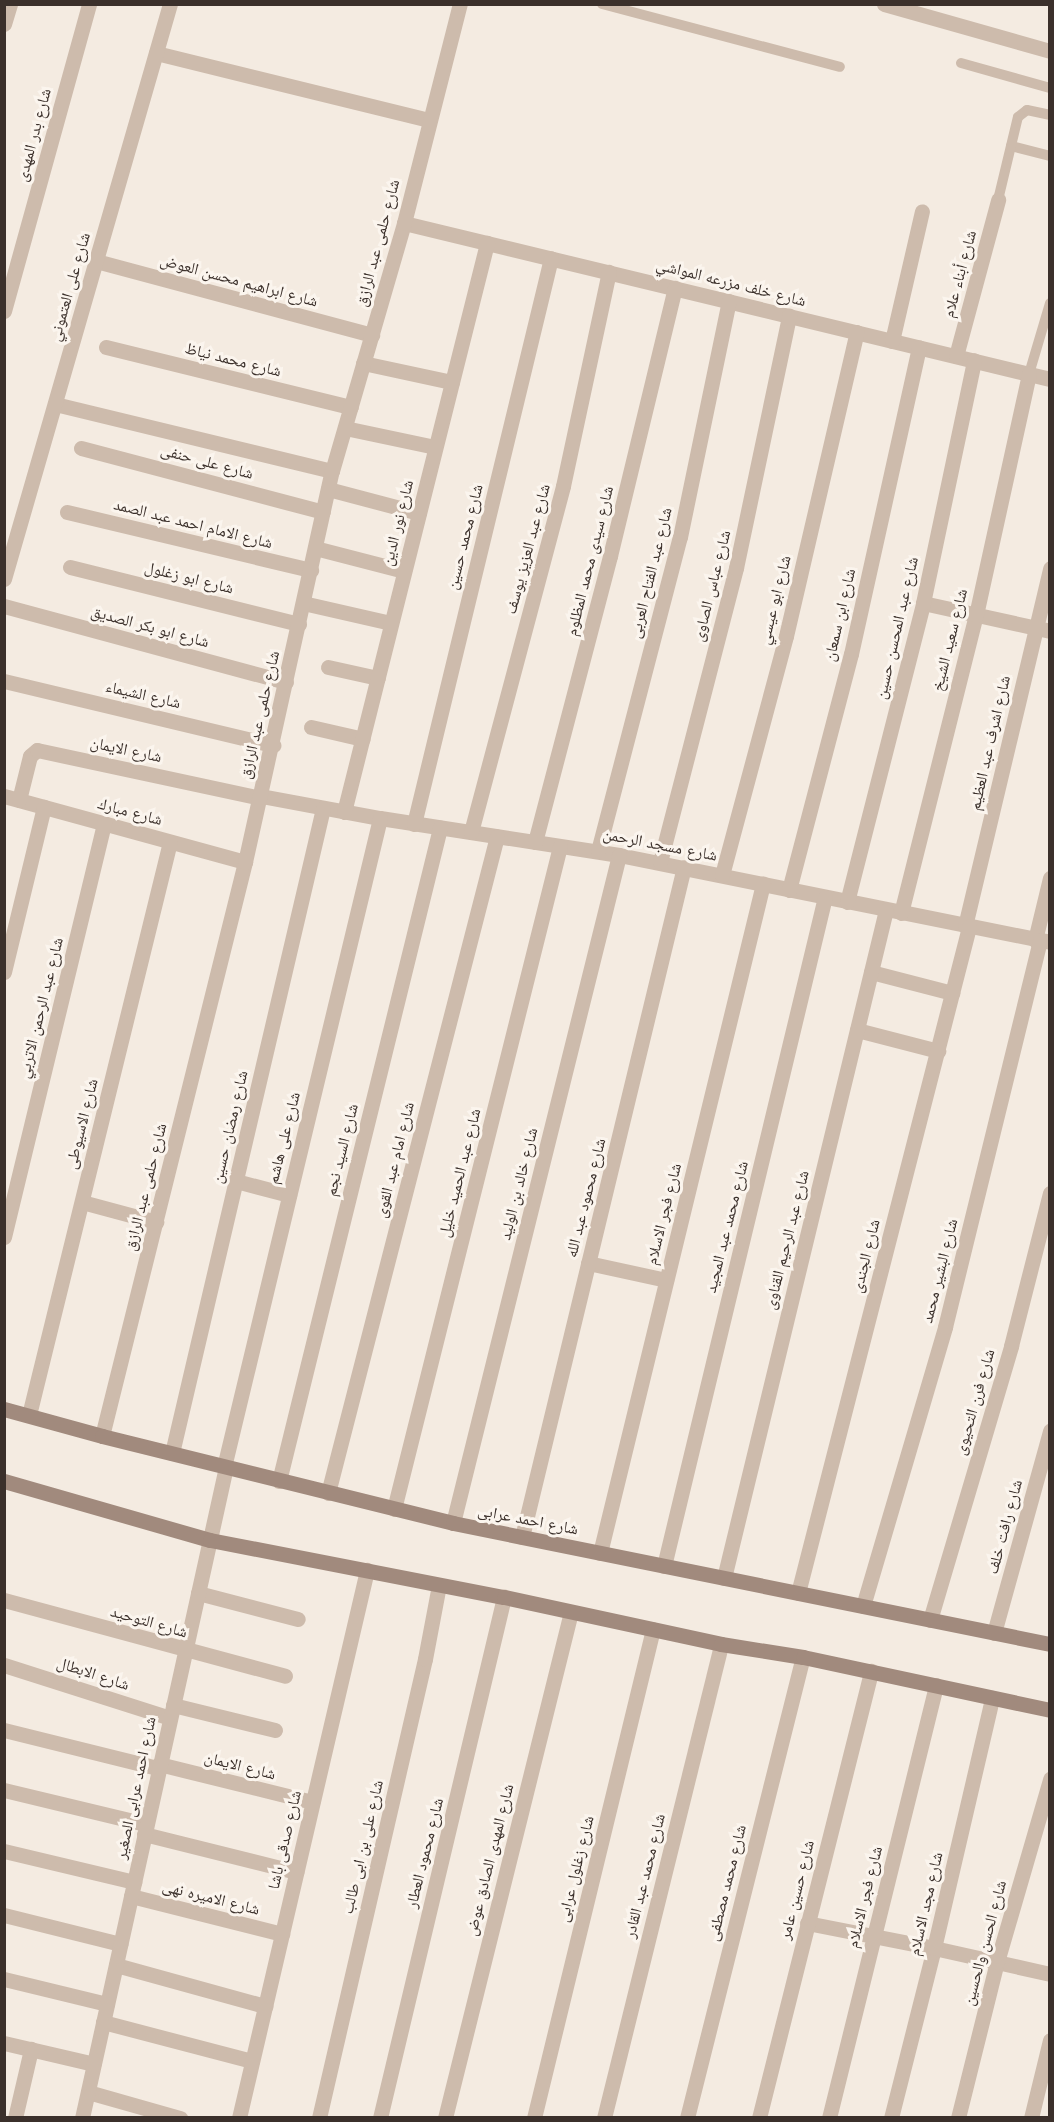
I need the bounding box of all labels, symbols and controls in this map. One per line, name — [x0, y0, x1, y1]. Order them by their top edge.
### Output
street label: شارع بدر المهدى — [12, 86, 56, 184]
street label: شارع حلمى عبد الرازق — [352, 177, 404, 309]
street label: شارع أبناء علام — [939, 228, 981, 320]
street label: شارع على العتموني — [45, 230, 95, 344]
street label: شارع ابراهيم محسن العوض — [158, 251, 320, 311]
street label: شارع خلف مزرعه المواشي — [654, 255, 808, 311]
street label: شارع محمد نياظ — [183, 339, 283, 381]
street label: شارع على حنفى — [159, 440, 255, 484]
street label: شارع نور الدين — [378, 478, 418, 568]
street label: شارع محمد حسين — [443, 482, 487, 592]
street label: شارع عبد العزيز يوسف — [501, 482, 555, 616]
street label: شارع سيدى محمد المظلوم — [562, 484, 618, 638]
street label: شارع الامام احمد عبد الصمد — [111, 495, 275, 553]
street label: شارع عبد الفتاح العربى — [625, 506, 677, 640]
street label: شارع عباس الصاوى — [689, 528, 735, 644]
street label: شارع ابو عيسي — [755, 553, 795, 647]
street label: شارع عبد المحسن حسين — [871, 555, 923, 701]
street label: شارع ابو زغلول — [143, 558, 235, 598]
street label: شارع ابن سمعان — [820, 567, 860, 663]
street label: شارع سعيد الشيخ — [928, 587, 972, 693]
street label: شارع ابو بكر الصديق — [89, 602, 211, 652]
street label: شارع حلمى عبد الرازق — [236, 649, 284, 781]
street label: شارع اشرف عبد العظيم — [965, 674, 1015, 812]
street label: شارع الشيماء — [104, 677, 182, 713]
street label: شارع الايمان — [88, 733, 164, 767]
street label: شارع مبارك — [95, 794, 165, 830]
street label: شارع مسجد الرحمن — [601, 825, 719, 865]
street label: شارع عبد الرحمن الاتربي — [14, 936, 68, 1080]
street label: شارع رمضان حسين — [208, 1069, 252, 1185]
street label: شارع الاسيوطى — [61, 1077, 103, 1171]
street label: شارع على هاشم — [263, 1090, 305, 1186]
street label: شارع امام عبد القوى — [371, 1100, 419, 1220]
street label: شارع السيد نجم — [321, 1102, 363, 1198]
street label: شارع عبد الحميد خليل — [435, 1107, 485, 1239]
street label: شارع حلمى عبد الرازق — [121, 1121, 171, 1253]
street label: شارع خالد بن الوليد — [496, 1126, 542, 1242]
street label: شارع محمود عبد الله — [562, 1136, 610, 1260]
street label: شارع محمد عبد المجيد — [701, 1159, 753, 1295]
street label: شارع فجر الاسلام — [642, 1161, 686, 1267]
street label: شارع عبد الرحيم القناوى — [760, 1168, 814, 1312]
street label: شارع الجندى — [848, 1217, 884, 1295]
street label: شارع البشير محمد — [918, 1217, 962, 1325]
street label: شارع فرن التحيوى — [951, 1347, 999, 1457]
street label: شارع رافت خلف — [983, 1478, 1027, 1576]
street label: شارع احمد عرابى — [476, 1501, 580, 1539]
street label: شارع التوحيد — [108, 1602, 190, 1642]
street label: شارع الابطال — [54, 1653, 132, 1695]
street label: شارع احمد عرابى الصغير — [112, 1715, 160, 1861]
street label: شارع الايمان — [202, 1748, 278, 1784]
street label: شارع على بن ابى طالب — [338, 1778, 388, 1916]
street label: شارع المهدى الصادق عوض — [462, 1782, 518, 1938]
street label: شارع صدقى باشا — [264, 1789, 306, 1891]
street label: شارع محمود العطار — [402, 1796, 448, 1910]
street label: شارع محمد عبد القادر — [620, 1812, 670, 1940]
street label: شارع زغلول عرابى — [554, 1814, 598, 1924]
street label: شارع محمد مصطفى — [703, 1823, 751, 1943]
street label: شارع حسين عامر — [775, 1838, 819, 1942]
street label: شارع فجر الاسلام — [843, 1844, 887, 1950]
street label: شارع مجد الاسلام — [905, 1850, 947, 1958]
street label: شارع الاميره نهى — [160, 1877, 262, 1919]
street label: شارع الحسن والحسين — [959, 1878, 1011, 2008]

